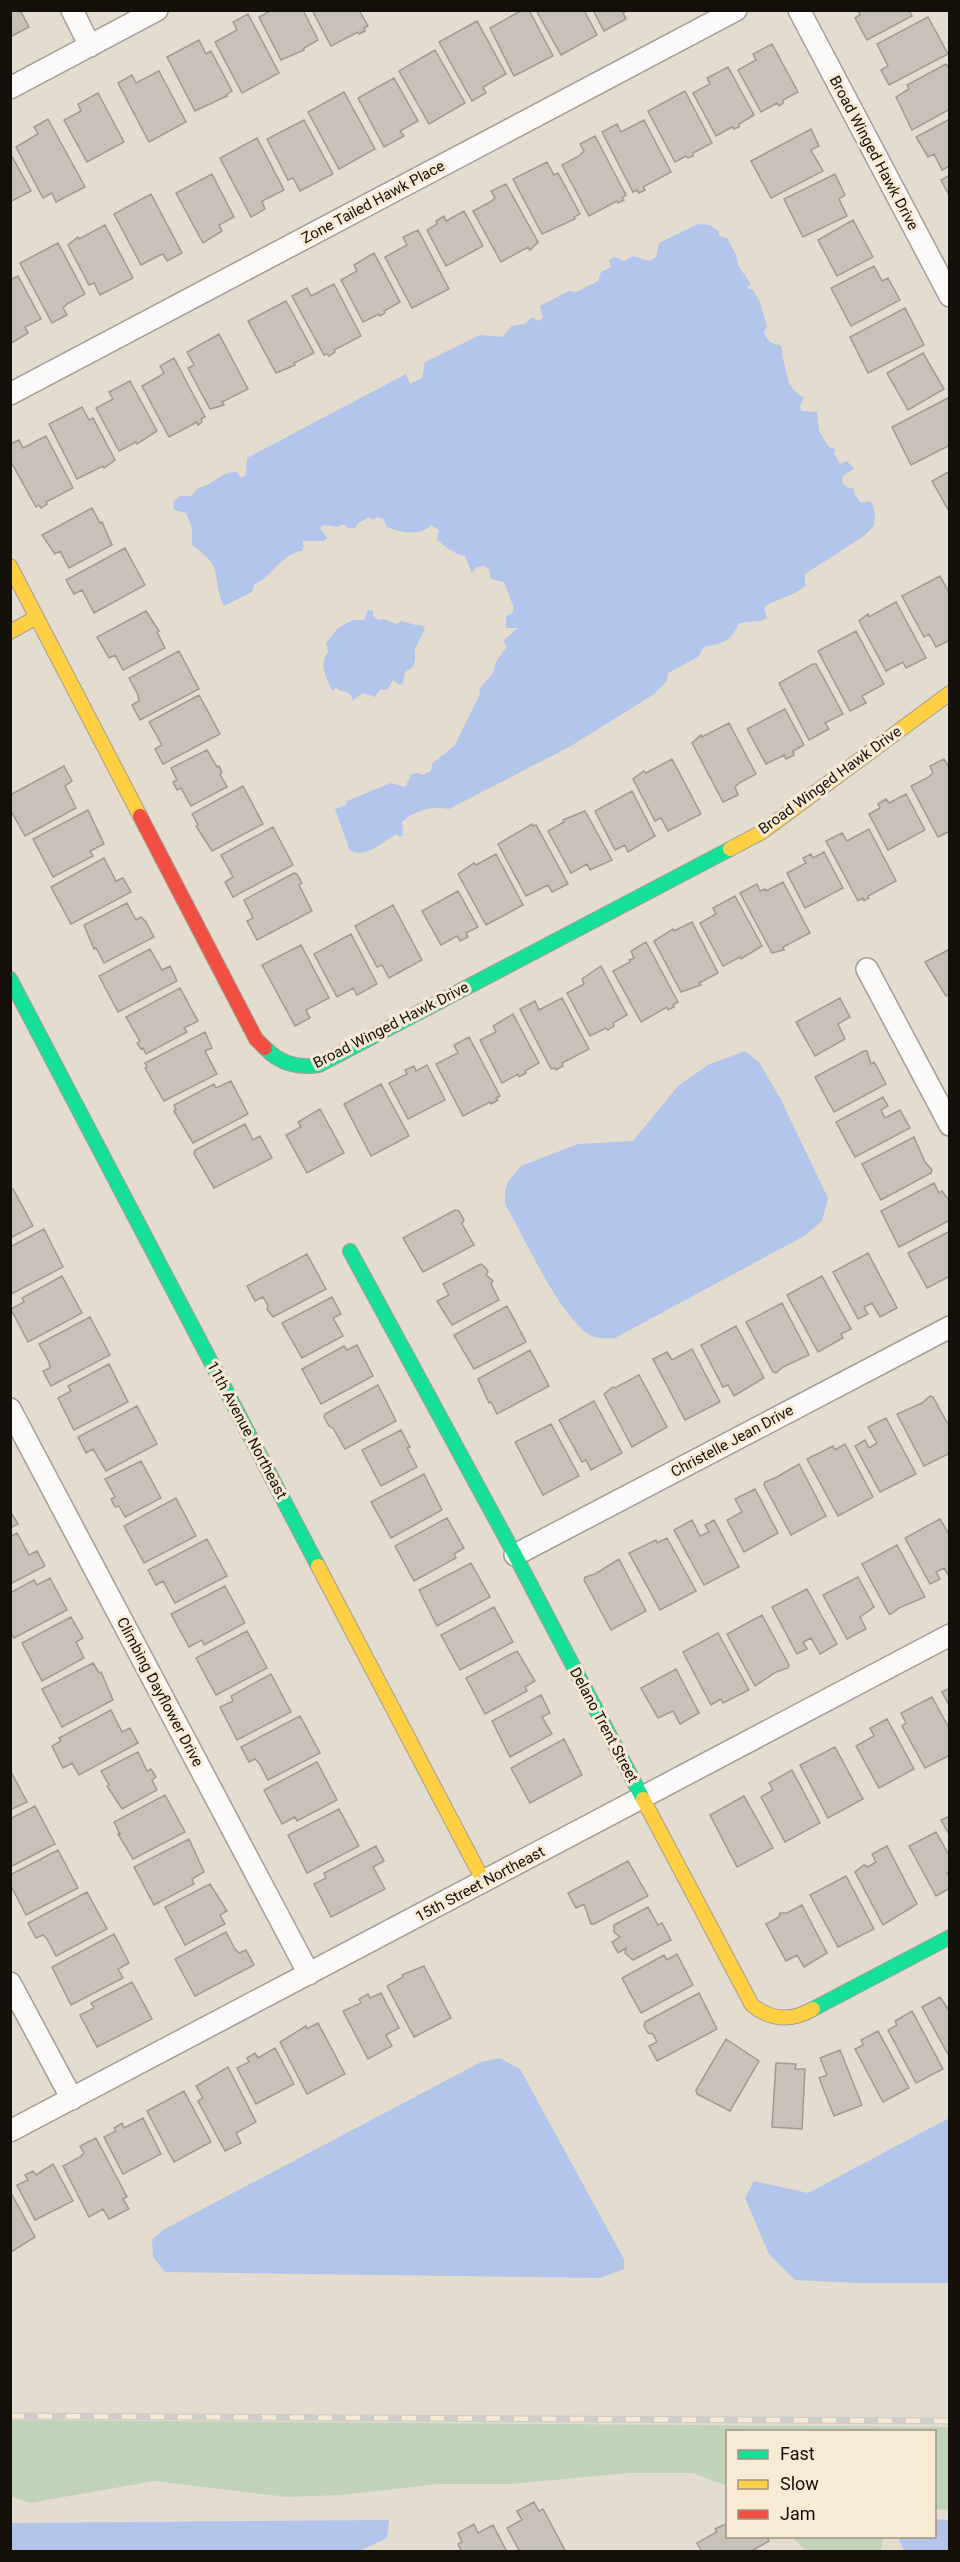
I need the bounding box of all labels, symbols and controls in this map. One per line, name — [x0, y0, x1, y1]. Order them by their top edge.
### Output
street label: Broad Winged Hawk Drive — [826, 73, 922, 233]
street label: Zone Tailed Hawk Place — [298, 157, 448, 247]
street label: Broad Winged Hawk Drive — [755, 722, 905, 838]
street label: Broad Winged Hawk Drive — [310, 978, 472, 1072]
street label: 11th Avenue Northeast — [203, 1358, 291, 1502]
street label: Christelle Jean Drive — [668, 1401, 796, 1481]
street label: Climbing Dayflower Drive — [113, 1614, 207, 1770]
street label: Delano Trent Street — [566, 1664, 642, 1786]
street label: 15th Street Northeast — [412, 1842, 548, 1926]
legend — [726, 2430, 936, 2538]
text: Fast — [780, 2443, 815, 2464]
text: Slow — [780, 2473, 819, 2494]
text: Jam — [780, 2503, 816, 2524]

